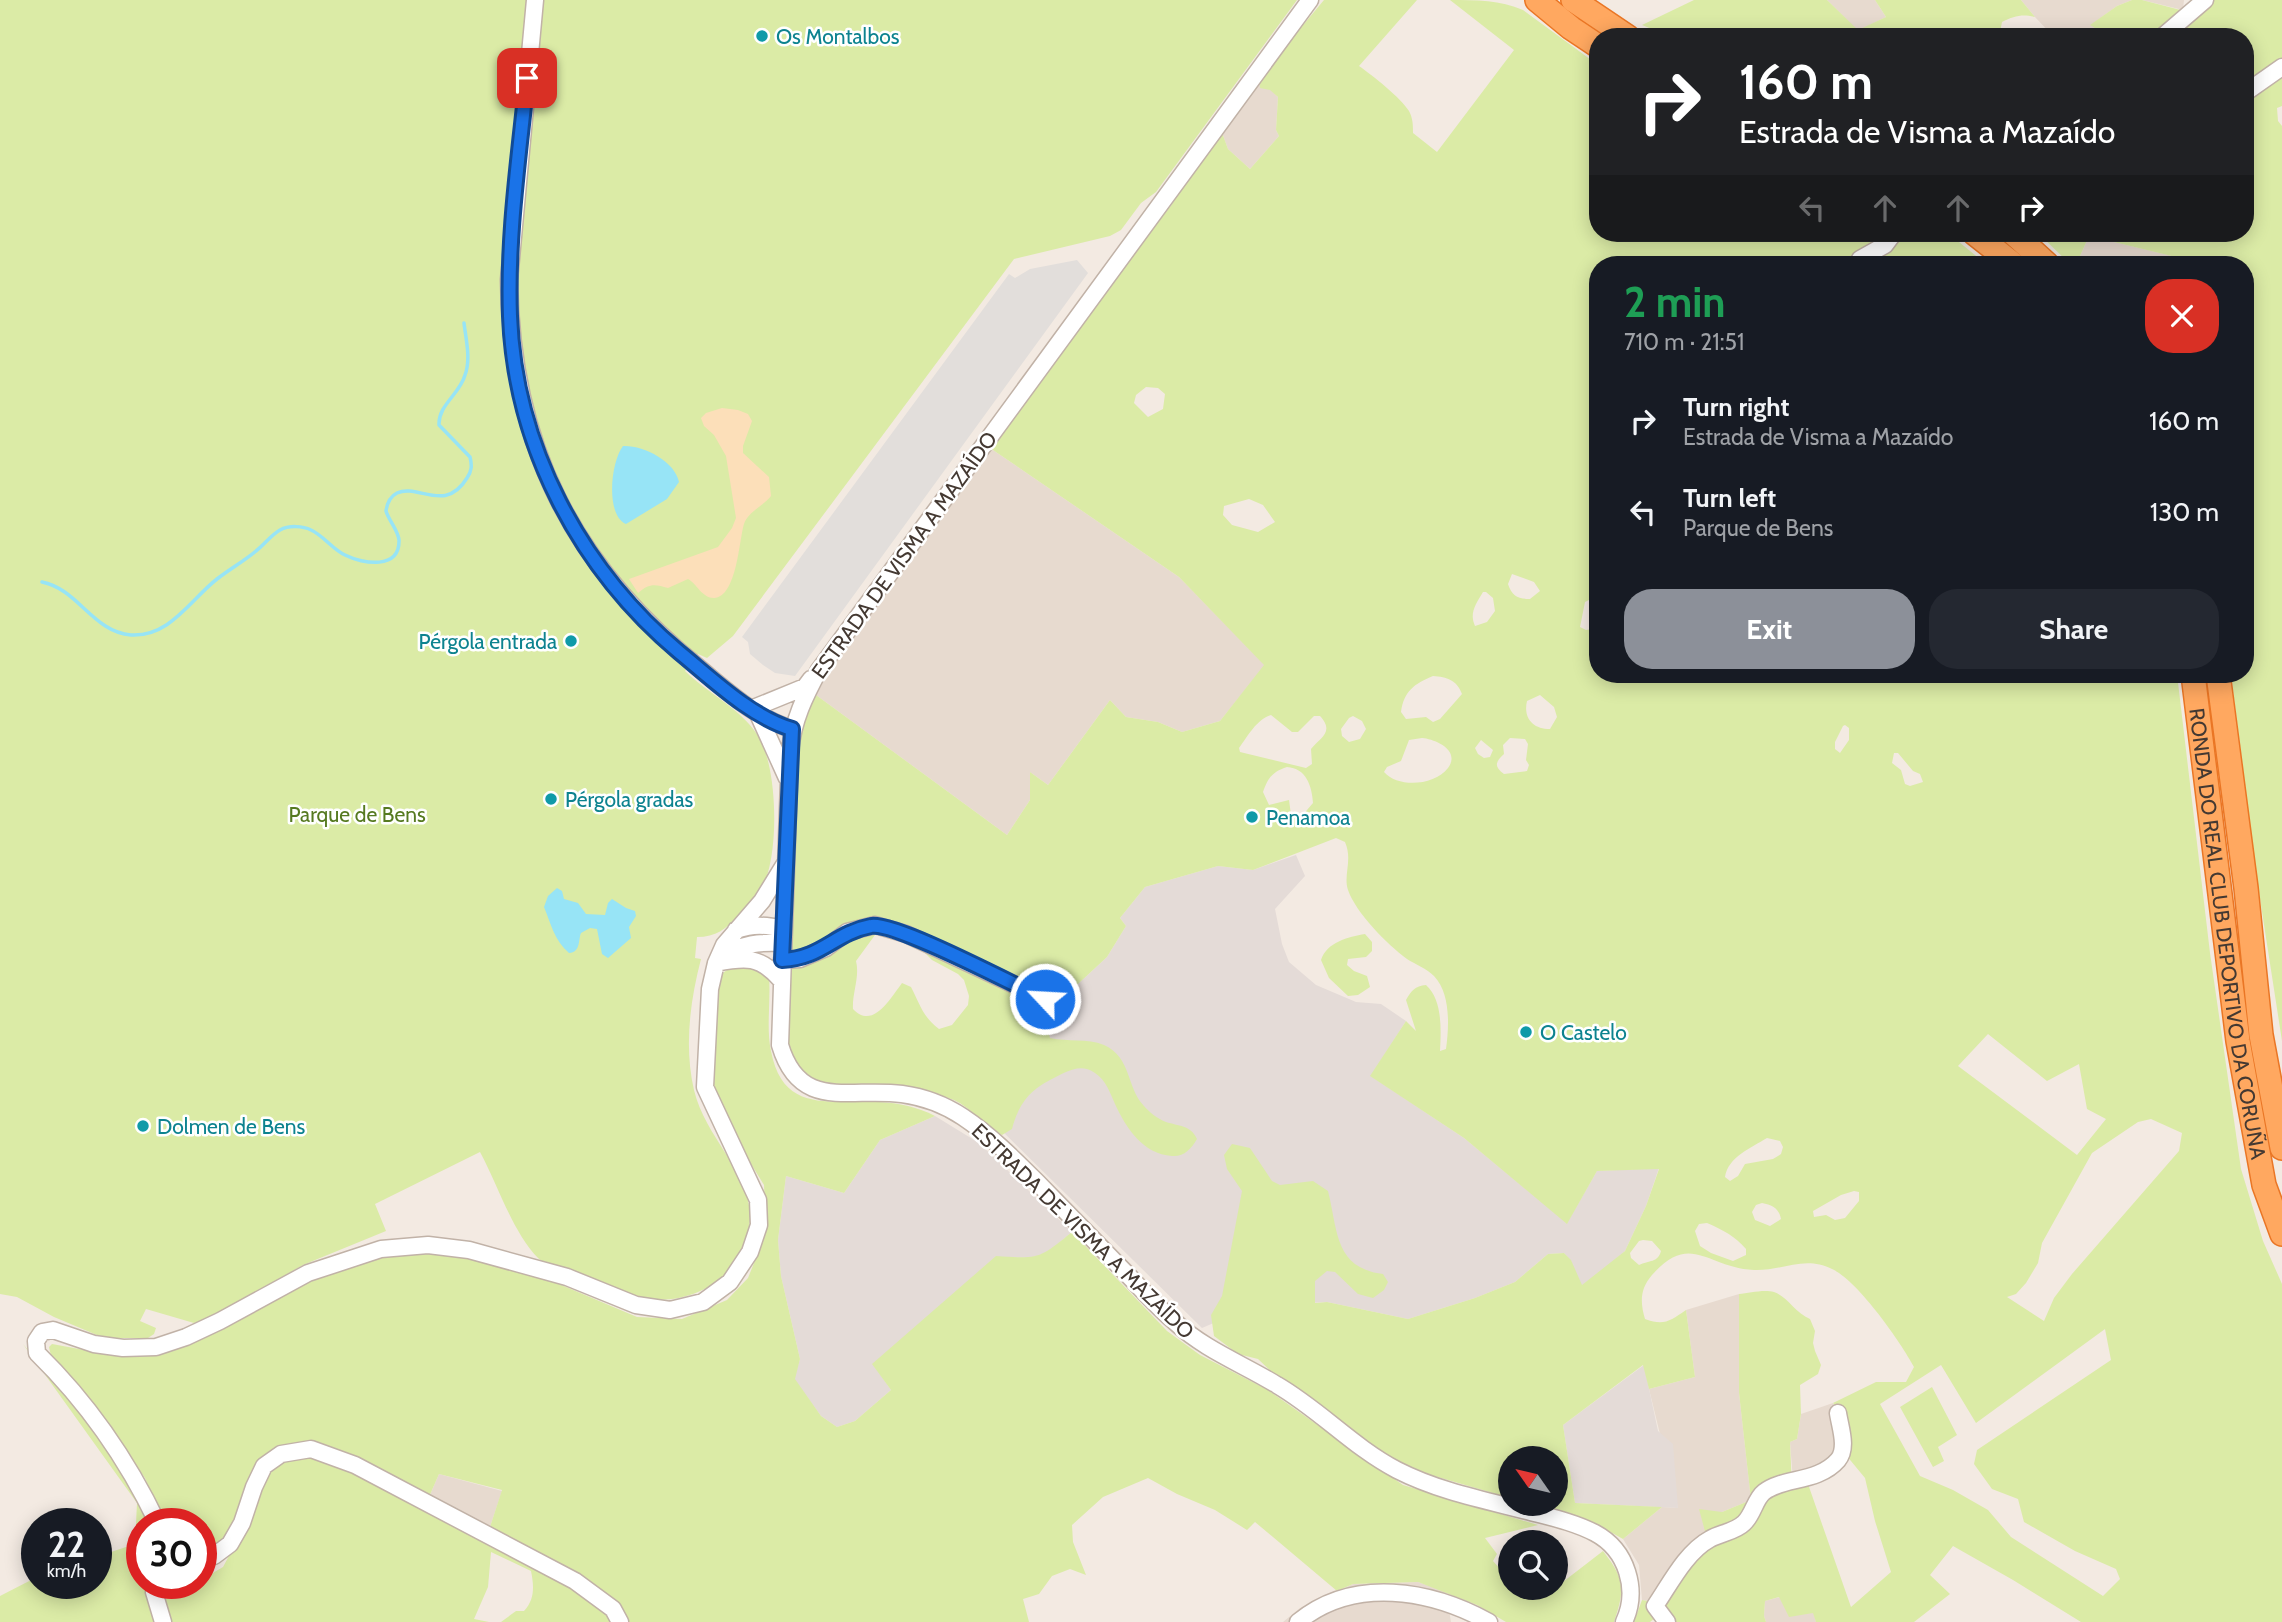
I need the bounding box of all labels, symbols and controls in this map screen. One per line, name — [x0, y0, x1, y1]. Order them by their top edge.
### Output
place label: Os Montalbos — [776, 24, 900, 49]
marker: Os Montalbos — [754, 28, 770, 44]
pin — [497, 48, 557, 108]
text: 160 m — [1739, 52, 1873, 111]
icon: right — [1624, 56, 1715, 147]
icon: arrive — [508, 59, 546, 97]
text: Estrada de Visma a Mazaído — [1739, 112, 2115, 151]
icon: left — [1793, 189, 1831, 227]
icon: ahead — [1866, 189, 1904, 227]
icon: ahead — [1939, 189, 1977, 227]
icon: right — [2012, 189, 2050, 227]
text: 2 min — [1624, 276, 1725, 328]
button: close — [2145, 279, 2219, 353]
text: 710 m · 21:51 — [1624, 328, 1745, 356]
text: Turn right — [1683, 391, 1789, 423]
icon: right — [1624, 402, 1662, 440]
text: 160 m — [2149, 405, 2219, 437]
text: Estrada de Visma a Mazaído — [1683, 423, 1954, 451]
street label: ESTRADA DE VISMA A MAZAÍDO — [806, 427, 1002, 683]
text: Turn left — [1683, 482, 1776, 514]
icon: left — [1624, 493, 1662, 531]
text: 130 m — [2150, 496, 2219, 528]
text: Parque de Bens — [1683, 514, 1833, 542]
button: Exit — [1624, 589, 1915, 669]
button: Share — [1929, 589, 2219, 669]
place label: Pérgola entrada — [419, 629, 557, 654]
marker: Pérgola entrada — [563, 633, 579, 649]
street label: RONDA DO REAL CLUB DEPORTIVO DA CORUÑA — [2185, 707, 2272, 1161]
place label: Pérgola gradas — [565, 787, 694, 812]
marker: Pérgola gradas — [543, 791, 559, 807]
park label: Parque de Bens — [288, 802, 426, 827]
place label: Penamoa — [1266, 805, 1350, 830]
marker: Penamoa — [1244, 809, 1260, 825]
position arrow — [1008, 962, 1082, 1036]
place label: O Castelo — [1540, 1020, 1627, 1045]
marker: O Castelo — [1518, 1024, 1534, 1040]
place label: Dolmen de Bens — [157, 1114, 305, 1139]
marker: Dolmen de Bens — [135, 1118, 151, 1134]
street label: ESTRADA DE VISMA A MAZAÍDO — [967, 1118, 1199, 1344]
north arrow — [1498, 1446, 1568, 1516]
map controls — [1498, 1446, 1568, 1600]
speed limit sign: 30 — [126, 1508, 217, 1599]
text: 22 — [48, 1523, 85, 1566]
button: search — [1498, 1530, 1568, 1600]
text: km/h — [47, 1560, 86, 1582]

